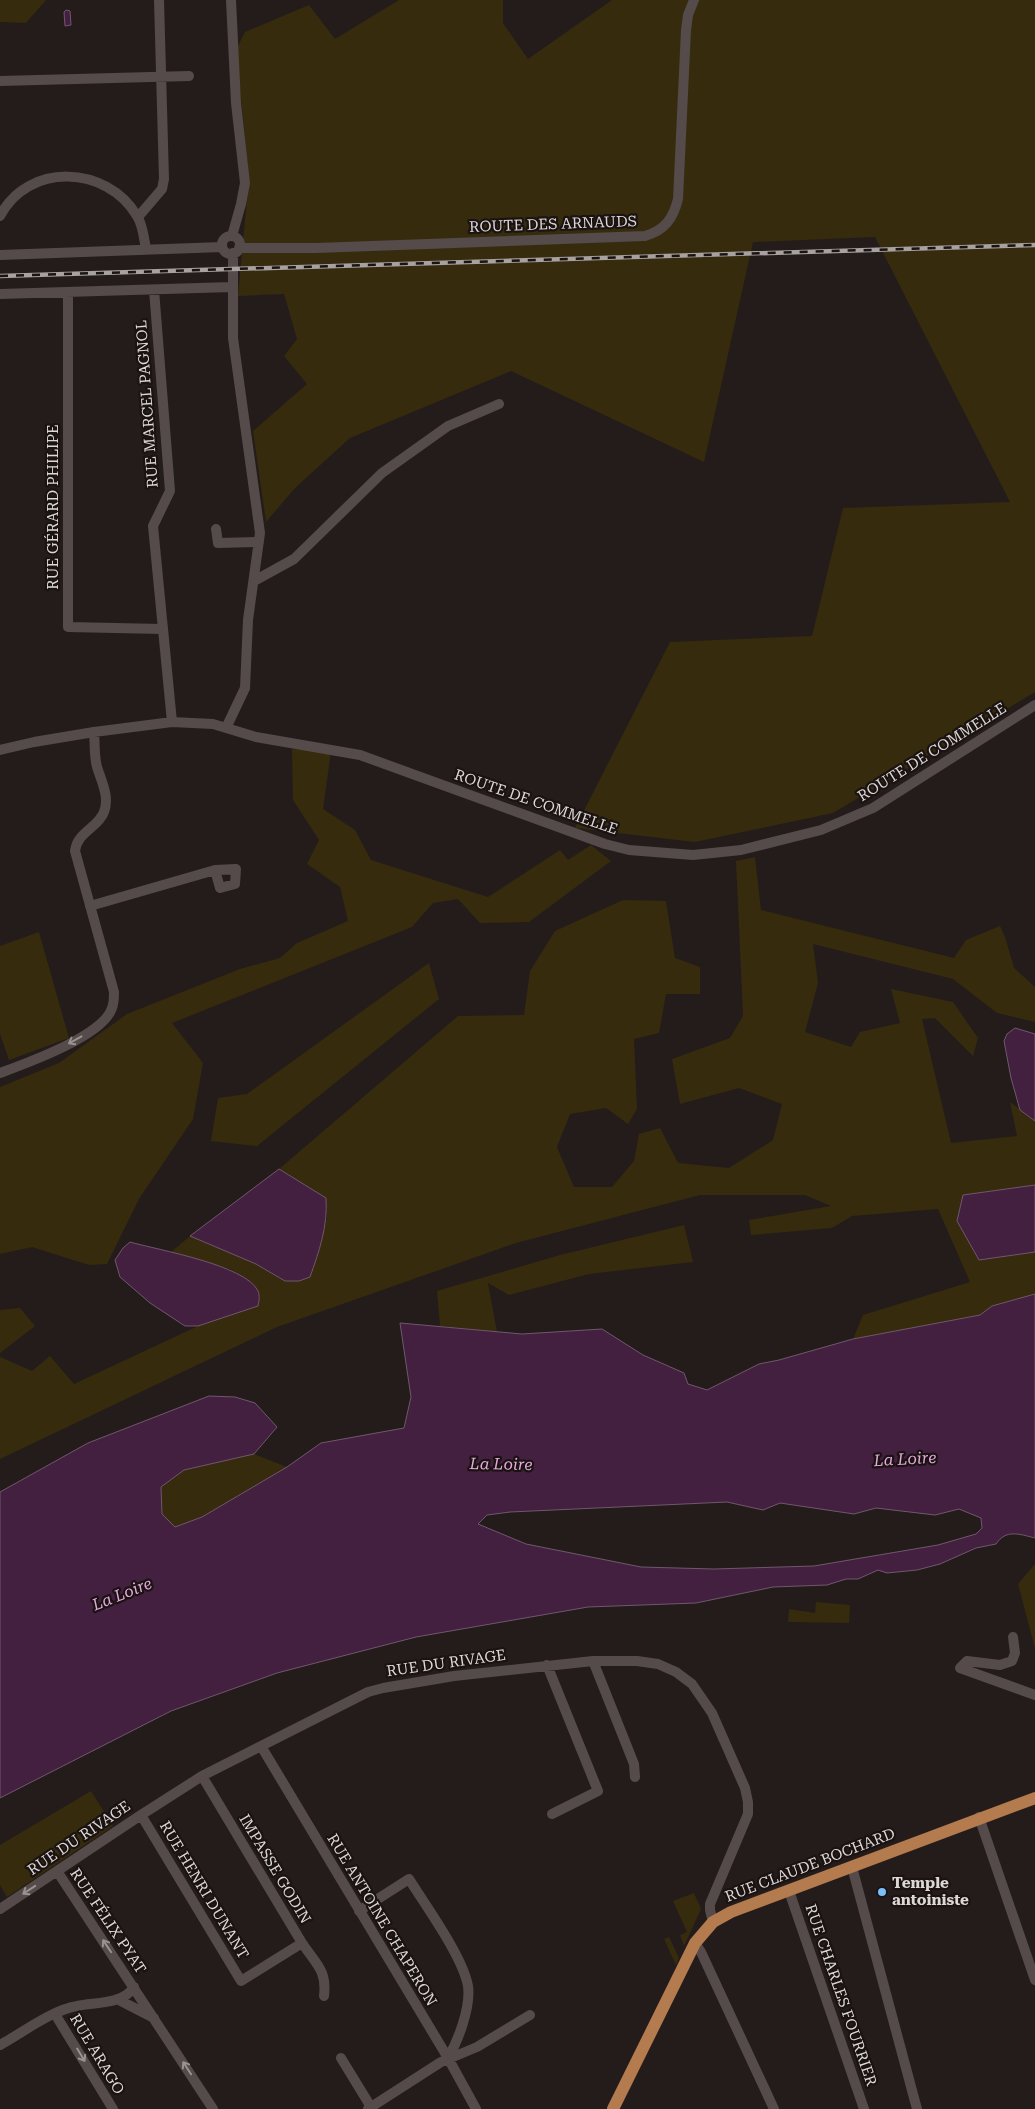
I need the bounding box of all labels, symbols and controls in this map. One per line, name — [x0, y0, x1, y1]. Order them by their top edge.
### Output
street label: ROUTE DES ARNAUDS — [469, 212, 637, 236]
street label: RUE MARCEL PAGNOL — [132, 319, 162, 489]
street label: RUE GÉRARD PHILIPE — [44, 424, 62, 590]
street label: ROUTE DE COMMELLE — [854, 699, 1010, 805]
street label: ROUTE DE COMMELLE — [452, 766, 620, 838]
one-way arrow — [69, 1035, 83, 1045]
water label: La Loire — [872, 1448, 937, 1470]
water label: La Loire — [468, 1454, 533, 1474]
water label: La Loire — [88, 1573, 155, 1615]
street label: RUE DU RIVAGE — [385, 1646, 507, 1680]
street label: RUE DU RIVAGE — [24, 1797, 134, 1879]
street label: IMPASSE GODIN — [235, 1811, 315, 1927]
street label: RUE HENRI DUNANT — [156, 1818, 252, 1962]
street label: RUE CLAUDE BOCHARD — [723, 1824, 897, 1906]
street label: RUE ANTOINE CHAPERON — [323, 1831, 441, 2009]
street label: RUE FÉLIX PYAT — [66, 1865, 150, 1977]
place label: Temple antoiniste — [892, 1874, 969, 1909]
one-way arrow — [22, 1885, 36, 1895]
marker: Temple antoiniste — [876, 1886, 888, 1898]
street label: RUE CHARLES FOURRIER — [801, 1902, 881, 2089]
one-way arrow — [102, 1939, 112, 1953]
street label: RUE ARAGO — [66, 2011, 128, 2097]
one-way arrow — [76, 2048, 86, 2062]
one-way arrow — [182, 2061, 192, 2075]

